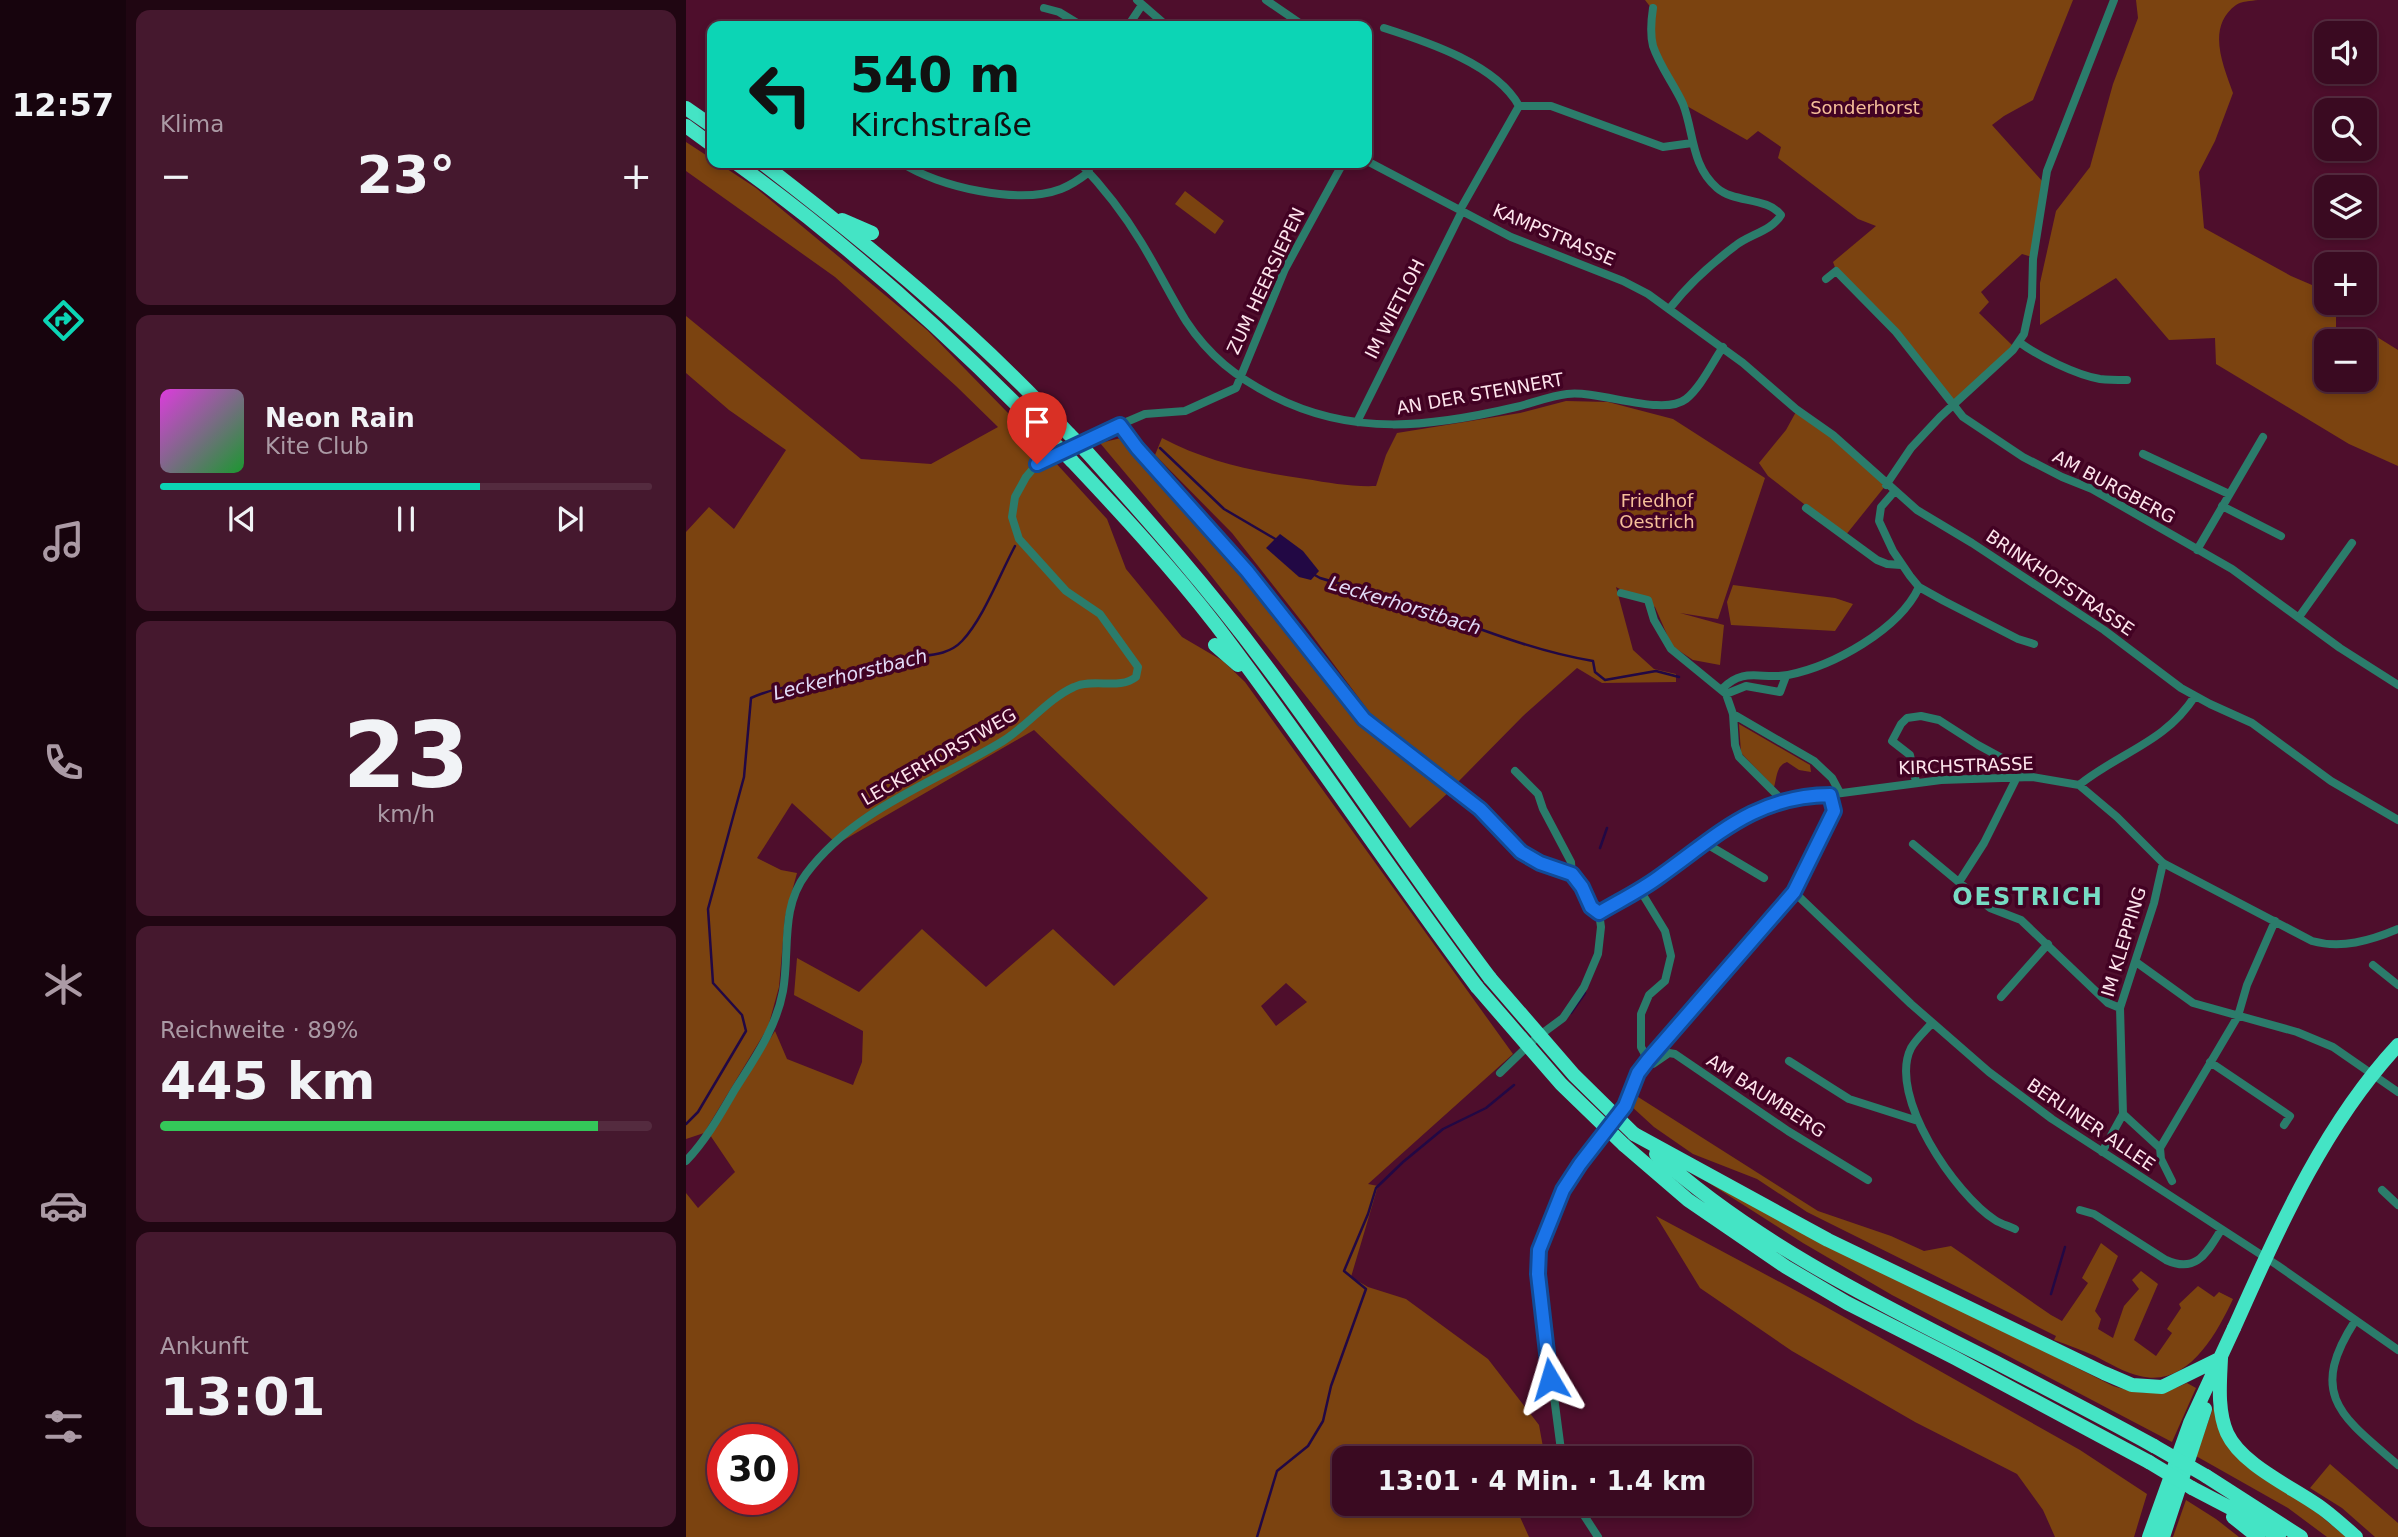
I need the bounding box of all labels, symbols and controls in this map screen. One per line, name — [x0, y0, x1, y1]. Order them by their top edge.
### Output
map controls — [2314, 21, 2377, 392]
button: sound — [2314, 21, 2377, 84]
text: 540 m — [850, 47, 1020, 104]
icon: left — [735, 49, 826, 140]
text: 12:57 — [12, 86, 114, 124]
park label: Sonderhorst — [1810, 97, 1920, 118]
button: search — [2314, 98, 2377, 161]
text: Kirchstraße — [850, 106, 1032, 144]
text: Klima — [160, 111, 224, 137]
text: 23° — [357, 145, 455, 205]
text: − — [160, 154, 192, 198]
text: + — [620, 154, 652, 198]
button: layers — [2314, 175, 2377, 238]
street label: KAMPSTRASSE — [1490, 199, 1619, 270]
street label: ZUM HEERSIEPEN — [1222, 204, 1309, 357]
button: + — [2314, 252, 2377, 315]
street label: IM WIETLOH — [1360, 255, 1429, 362]
icon: directions — [39, 296, 88, 345]
button: − — [2314, 329, 2377, 392]
street label: AN DER STENNERT — [1395, 368, 1566, 419]
pin — [1007, 392, 1067, 464]
text: Neon Rain — [265, 403, 415, 433]
icon: arrive — [1018, 403, 1056, 441]
text: Kite Club — [265, 433, 369, 459]
street label: AM BURGBERG — [2049, 445, 2179, 528]
park label: Friedhof Oestrich — [1619, 490, 1695, 532]
icon: previous — [223, 500, 261, 538]
icon: pause — [387, 500, 425, 538]
icon: next — [551, 500, 589, 538]
icon: music — [39, 517, 88, 566]
street label: BRINKHOFSTRASSE — [1982, 525, 2138, 640]
water label: Leckerhorstbach — [1326, 571, 1484, 639]
water label: Leckerhorstbach — [771, 644, 929, 704]
text: 23 — [343, 703, 469, 808]
street label: LECKERHORSTWEG — [858, 704, 1020, 810]
icon: phone — [39, 738, 88, 787]
street label: KIRCHSTRASSE — [1898, 753, 2034, 778]
text: km/h — [377, 801, 435, 827]
district label: OESTRICH — [1952, 883, 2104, 911]
street label: IM KLEPPING — [2097, 884, 2150, 1000]
icon: climate — [39, 960, 88, 1009]
text: Reichweite · 89% — [160, 1017, 358, 1043]
street label: AM BAUMBERG — [1703, 1049, 1829, 1142]
text: 445 km — [160, 1051, 375, 1111]
street label: BERLINER ALLEE — [2023, 1074, 2159, 1175]
icon: car — [39, 1181, 88, 1230]
text: Ankunft — [160, 1333, 249, 1359]
position arrow — [1513, 1342, 1587, 1416]
text: 13:01 — [160, 1367, 326, 1427]
icon: filters — [39, 1402, 88, 1451]
speed limit sign: 30 — [707, 1424, 798, 1515]
text: 13:01 · 4 Min. · 1.4 km — [1378, 1466, 1706, 1496]

